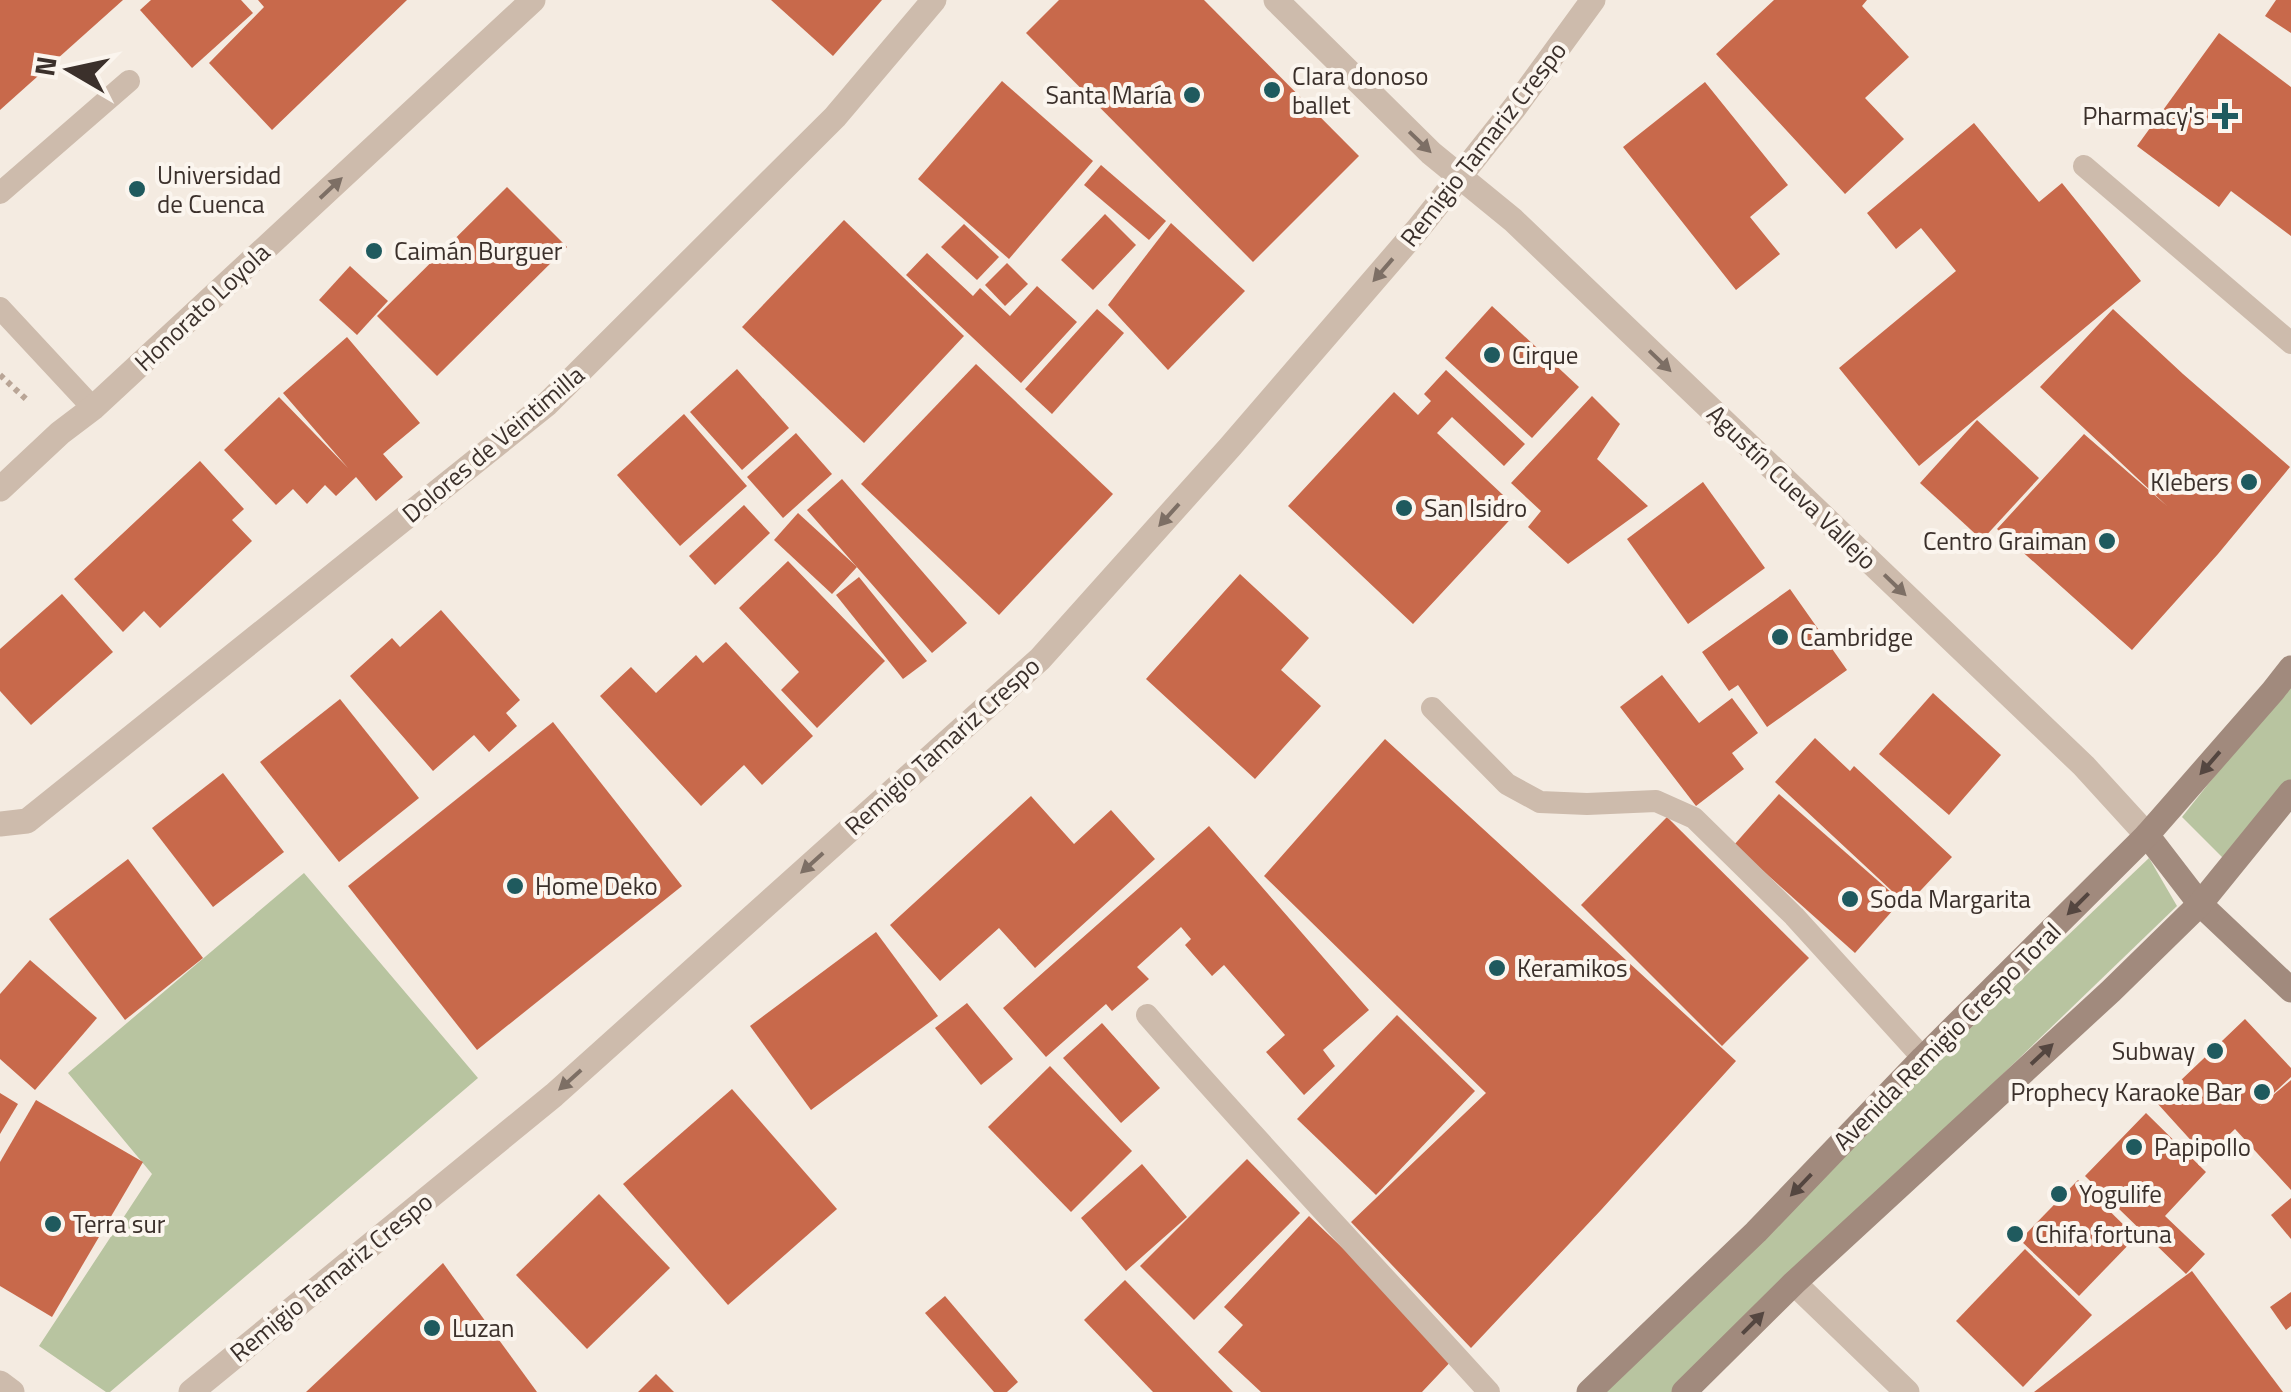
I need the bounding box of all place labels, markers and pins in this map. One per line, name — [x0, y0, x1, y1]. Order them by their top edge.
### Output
place label: Clara donoso ballet — [1292, 57, 1428, 124]
place label: Santa María — [1046, 76, 1172, 114]
marker: Clara donoso ballet — [1261, 79, 1283, 101]
marker: Santa María — [1181, 84, 1203, 106]
place label: Pharmacy's — [2082, 97, 2205, 135]
marker: Pharmacy's — [2214, 105, 2236, 127]
place label: Universidad de Cuenca — [157, 156, 281, 223]
marker: Universidad de Cuenca — [126, 178, 148, 200]
place label: Caimán Burguer — [394, 232, 563, 270]
marker: Caimán Burguer — [363, 240, 385, 262]
place label: Cirque — [1512, 336, 1578, 374]
marker: Cirque — [1481, 344, 1503, 366]
place label: Klebers — [2150, 463, 2229, 501]
marker: Klebers — [2238, 471, 2260, 493]
place label: San Isidro — [1424, 489, 1527, 527]
marker: San Isidro — [1393, 497, 1415, 519]
place label: Centro Graiman — [1923, 522, 2087, 560]
marker: Centro Graiman — [2096, 530, 2118, 552]
place label: Cambridge — [1800, 618, 1913, 656]
marker: Cambridge — [1769, 626, 1791, 648]
place label: Home Deko — [535, 867, 658, 905]
marker: Home Deko — [504, 875, 526, 897]
place label: Soda Margarita — [1870, 880, 2031, 918]
marker: Soda Margarita — [1839, 888, 1861, 910]
place label: Keramikos — [1517, 949, 1628, 987]
marker: Keramikos — [1486, 957, 1508, 979]
place label: Subway — [2112, 1032, 2195, 1070]
marker: Subway — [2204, 1040, 2226, 1062]
place label: Prophecy Karaoke Bar — [2010, 1073, 2242, 1111]
marker: Prophecy Karaoke Bar — [2251, 1081, 2273, 1103]
place label: Papipollo — [2154, 1128, 2251, 1166]
marker: Papipollo — [2123, 1136, 2145, 1158]
place label: Yogulife — [2079, 1175, 2162, 1213]
marker: Yogulife — [2048, 1183, 2070, 1205]
place label: Terra sur — [73, 1205, 166, 1243]
marker: Terra sur — [42, 1213, 64, 1235]
place label: Chifa fortuna — [2035, 1215, 2172, 1253]
marker: Chifa fortuna — [2004, 1223, 2026, 1245]
place label: Luzan — [452, 1309, 514, 1347]
marker: Luzan — [421, 1317, 443, 1339]

